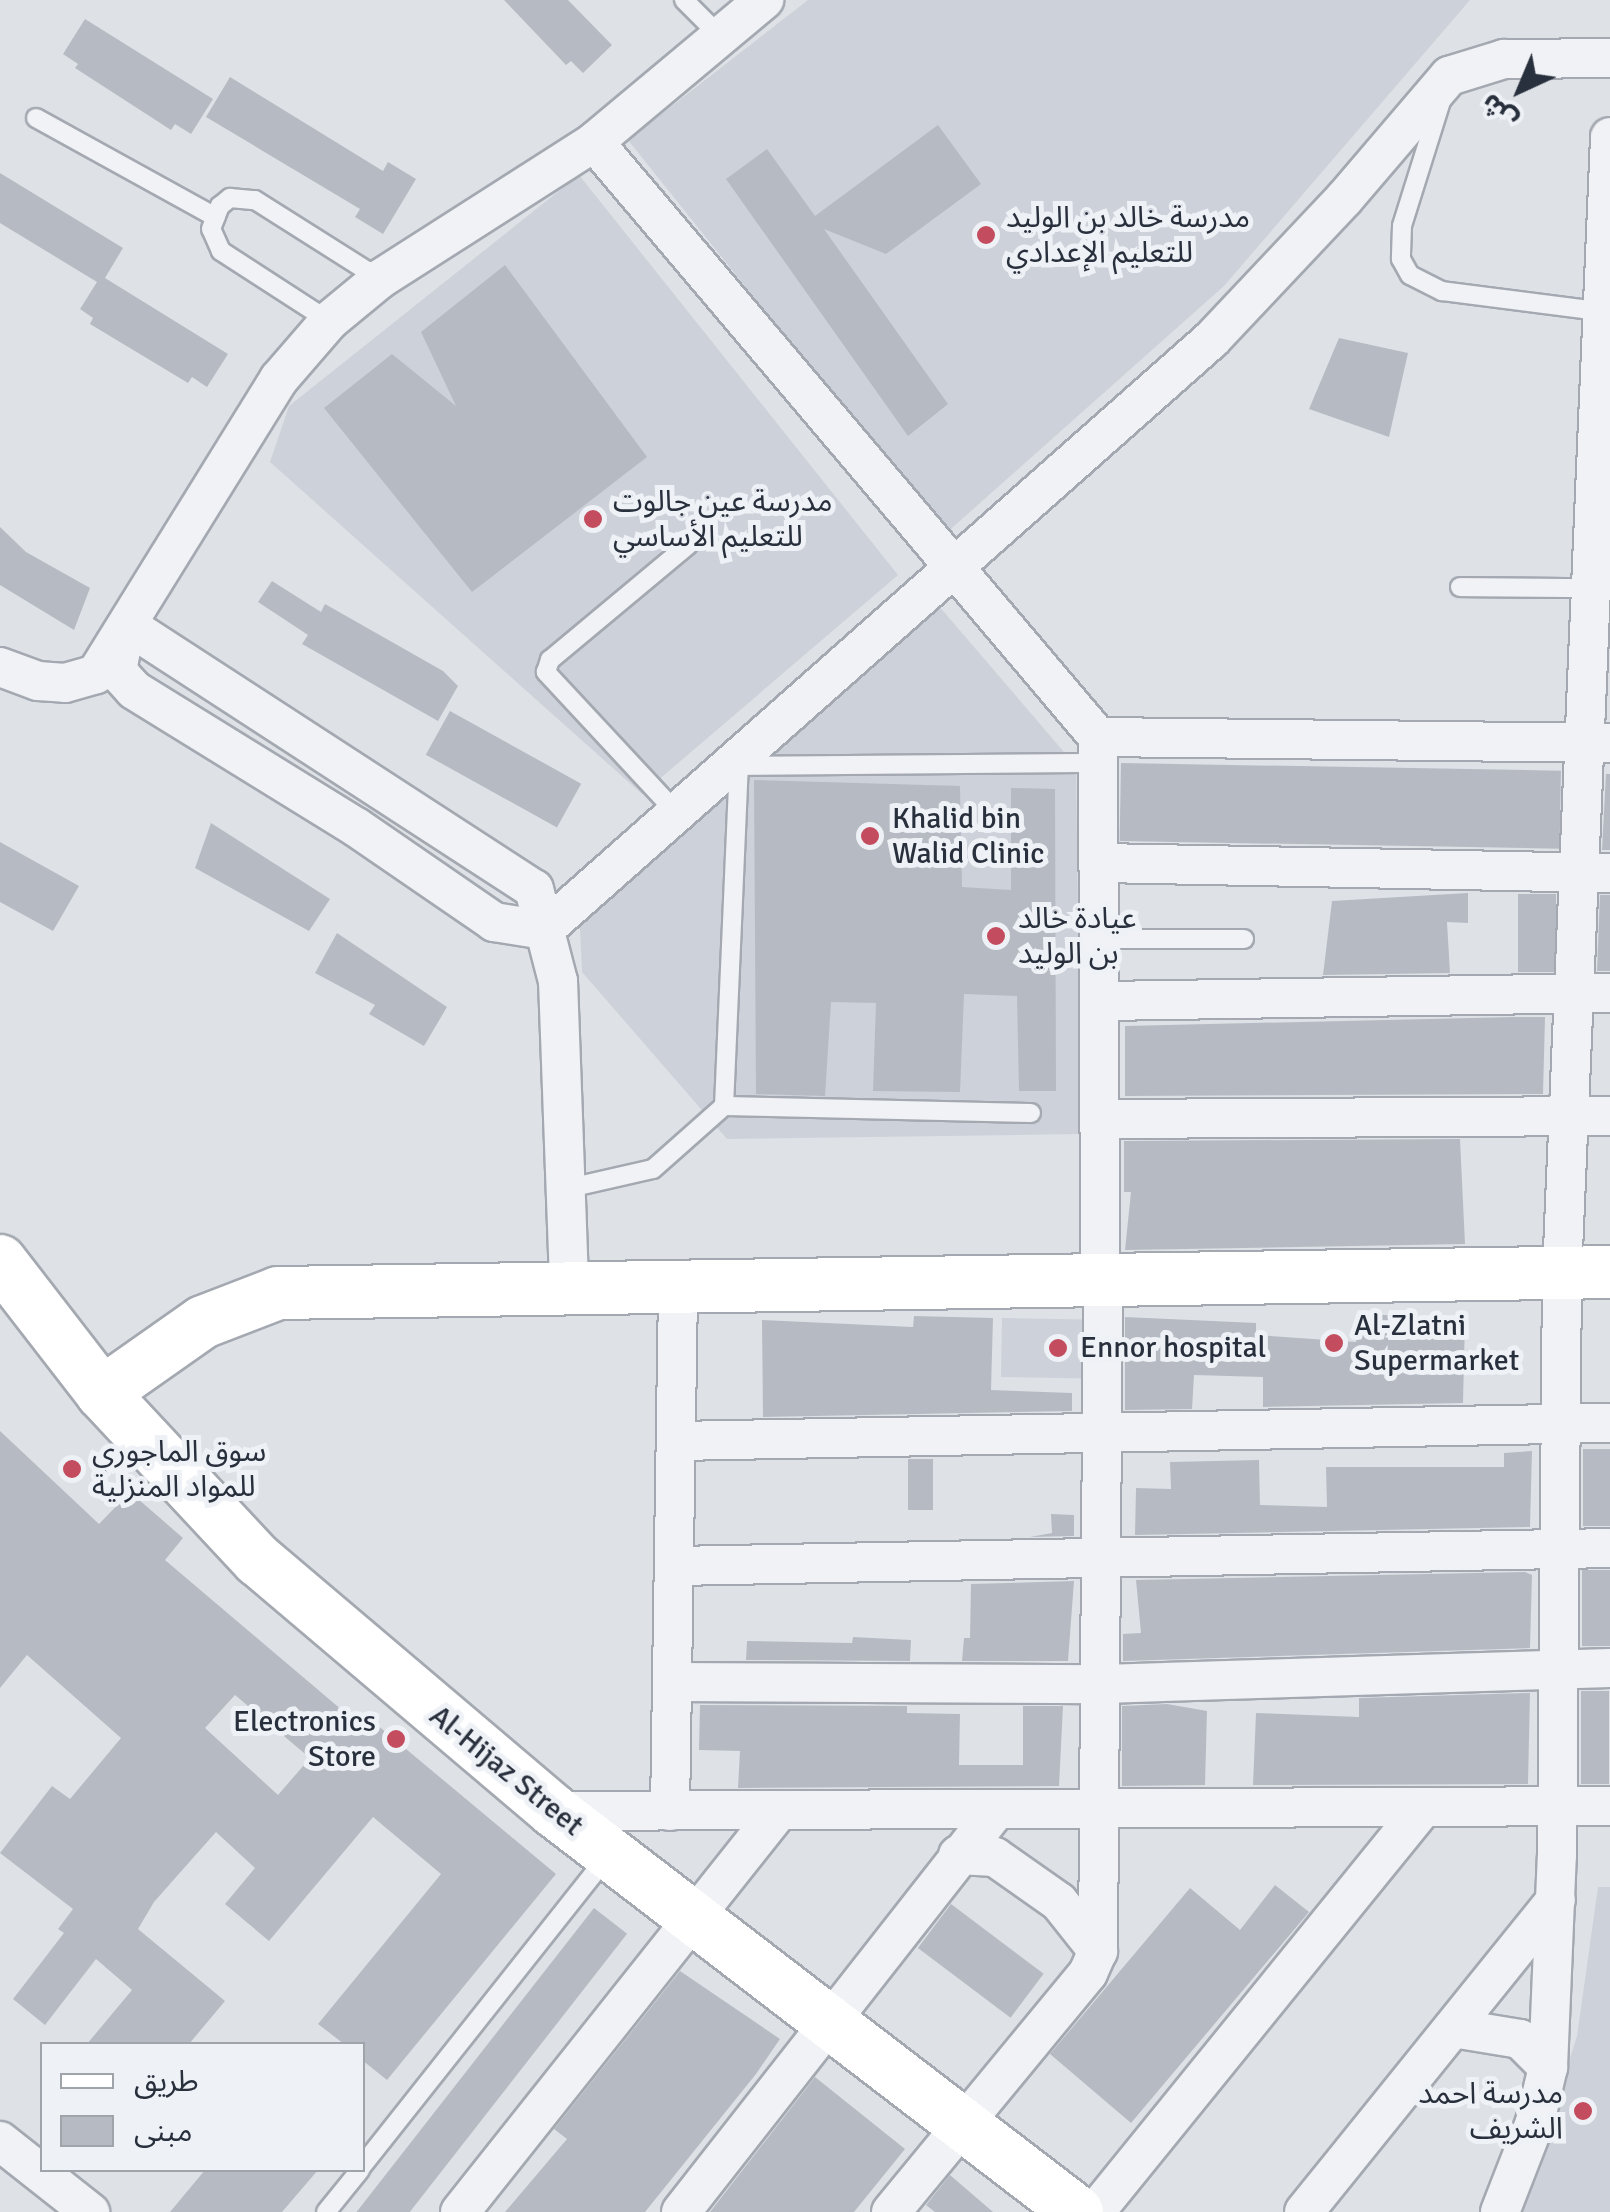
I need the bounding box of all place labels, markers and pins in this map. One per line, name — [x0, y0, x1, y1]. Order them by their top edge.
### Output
place label: مدرسة خالد بن الوليد للتعليم الإعدادي — [1006, 200, 1250, 270]
marker: مدرسة خالد بن الوليد للتعليم الإعدادي — [975, 224, 997, 246]
place label: مدرسة عين جالوت للتعليم الأساسي — [613, 484, 832, 554]
marker: مدرسة عين جالوت للتعليم الأساسي — [582, 508, 604, 530]
place label: Khalid bin Walid Clinic — [892, 801, 1044, 872]
marker: Khalid bin Walid Clinic — [857, 823, 883, 849]
place label: عيادة خالد بن الوليد — [1018, 901, 1136, 972]
marker: عيادة خالد بن الوليد — [983, 923, 1009, 949]
place label: Al-Zlatni Supermarket — [1354, 1308, 1519, 1378]
place label: Ennor hospital — [1080, 1330, 1266, 1366]
marker: Al-Zlatni Supermarket — [1323, 1332, 1345, 1354]
marker: Ennor hospital — [1045, 1335, 1071, 1361]
place label: سوق الماجوري للمواد المنزلية — [92, 1434, 266, 1504]
marker: سوق الماجوري للمواد المنزلية — [61, 1458, 83, 1480]
place label: Electronics Store — [233, 1704, 376, 1774]
marker: Electronics Store — [385, 1728, 407, 1750]
place label: مدرسة احمد الشريف — [1418, 2076, 1563, 2146]
marker: مدرسة احمد الشريف — [1572, 2100, 1594, 2122]

